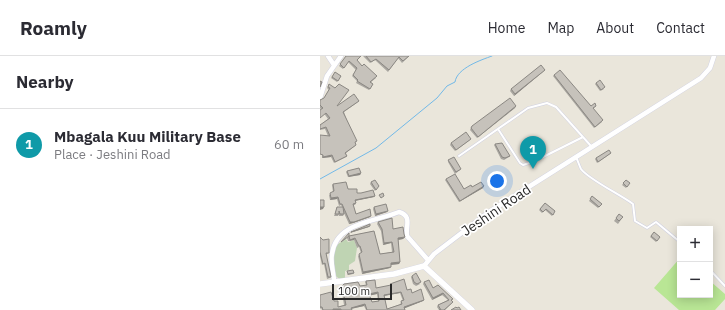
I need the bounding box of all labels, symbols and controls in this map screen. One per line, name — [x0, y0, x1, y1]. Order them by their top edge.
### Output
text: Roamly — [20, 16, 87, 40]
text: Home — [488, 19, 525, 37]
text: Map — [547, 19, 574, 37]
text: About — [596, 19, 634, 37]
text: Contact — [656, 19, 705, 37]
text: Nearby — [16, 71, 74, 93]
text: Mbagala Kuu Military Base — [54, 127, 241, 146]
text: 1 — [25, 136, 33, 153]
text: 60 m — [274, 136, 304, 153]
pin: 1 — [520, 136, 546, 169]
text: Place · Jeshini Road — [54, 146, 171, 163]
your location — [487, 171, 507, 191]
street label: Jeshini Road — [458, 180, 534, 240]
map controls — [677, 226, 713, 298]
button: + — [677, 226, 713, 262]
button: − — [677, 262, 713, 298]
scale bar — [332, 282, 392, 301]
text: 100 m — [338, 284, 370, 298]

